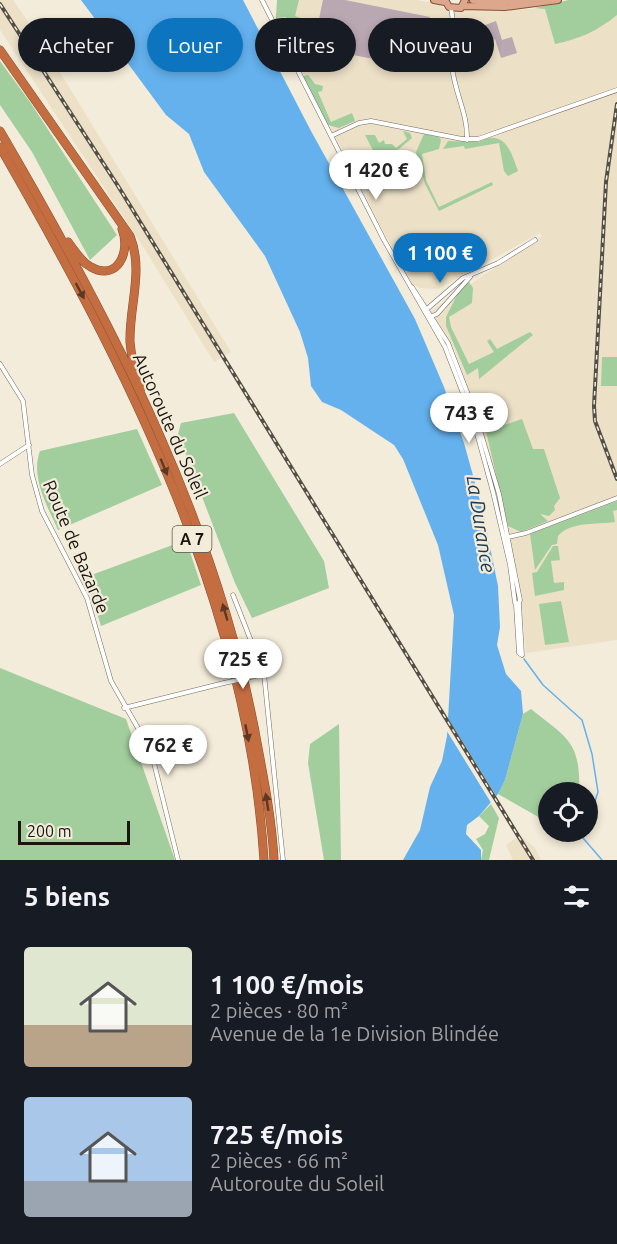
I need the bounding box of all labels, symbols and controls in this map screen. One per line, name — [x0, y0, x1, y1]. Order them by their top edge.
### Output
chip: Acheter — [18, 18, 135, 72]
chip: Louer — [147, 18, 243, 72]
chip: Filtres — [255, 18, 356, 72]
chip: Nouveau — [368, 18, 494, 72]
pin: 1 420 € — [321, 150, 431, 201]
text: 1 420 € — [343, 158, 409, 181]
pin: 1 100 € — [385, 233, 495, 284]
text: 1 100 € — [407, 241, 473, 264]
one-way arrow — [75, 283, 85, 300]
street label: Autoroute du Soleil — [130, 350, 212, 502]
pin: 743 € — [427, 393, 511, 444]
text: 743 € — [444, 401, 494, 424]
one-way arrow — [160, 458, 169, 476]
water label: La Durance — [462, 474, 501, 574]
street label: Route de Bazarde — [40, 477, 114, 616]
road number: A 7 — [172, 526, 212, 552]
one-way arrow — [220, 603, 229, 621]
pin: 725 € — [201, 639, 285, 690]
text: 725 € — [218, 647, 268, 670]
one-way arrow — [243, 724, 252, 743]
pin: 762 € — [126, 725, 210, 776]
text: 762 € — [143, 733, 193, 756]
map controls — [538, 782, 598, 842]
button: locate — [538, 782, 598, 842]
one-way arrow — [263, 792, 272, 811]
scale bar — [18, 818, 130, 846]
text: 200 m — [27, 822, 72, 840]
icon: filters — [560, 880, 593, 913]
text: 5 biens — [24, 882, 110, 911]
text: 1 100 €/mois — [210, 970, 364, 999]
icon: home — [72, 971, 144, 1043]
text: 2 pièces · 80 m² — [210, 999, 348, 1022]
text: Avenue de la 1e Division Blindée — [210, 1022, 499, 1045]
text: 725 €/mois — [210, 1120, 343, 1149]
icon: home — [72, 1121, 144, 1193]
text: 2 pièces · 66 m² — [210, 1149, 348, 1172]
text: Autoroute du Soleil — [210, 1172, 384, 1195]

